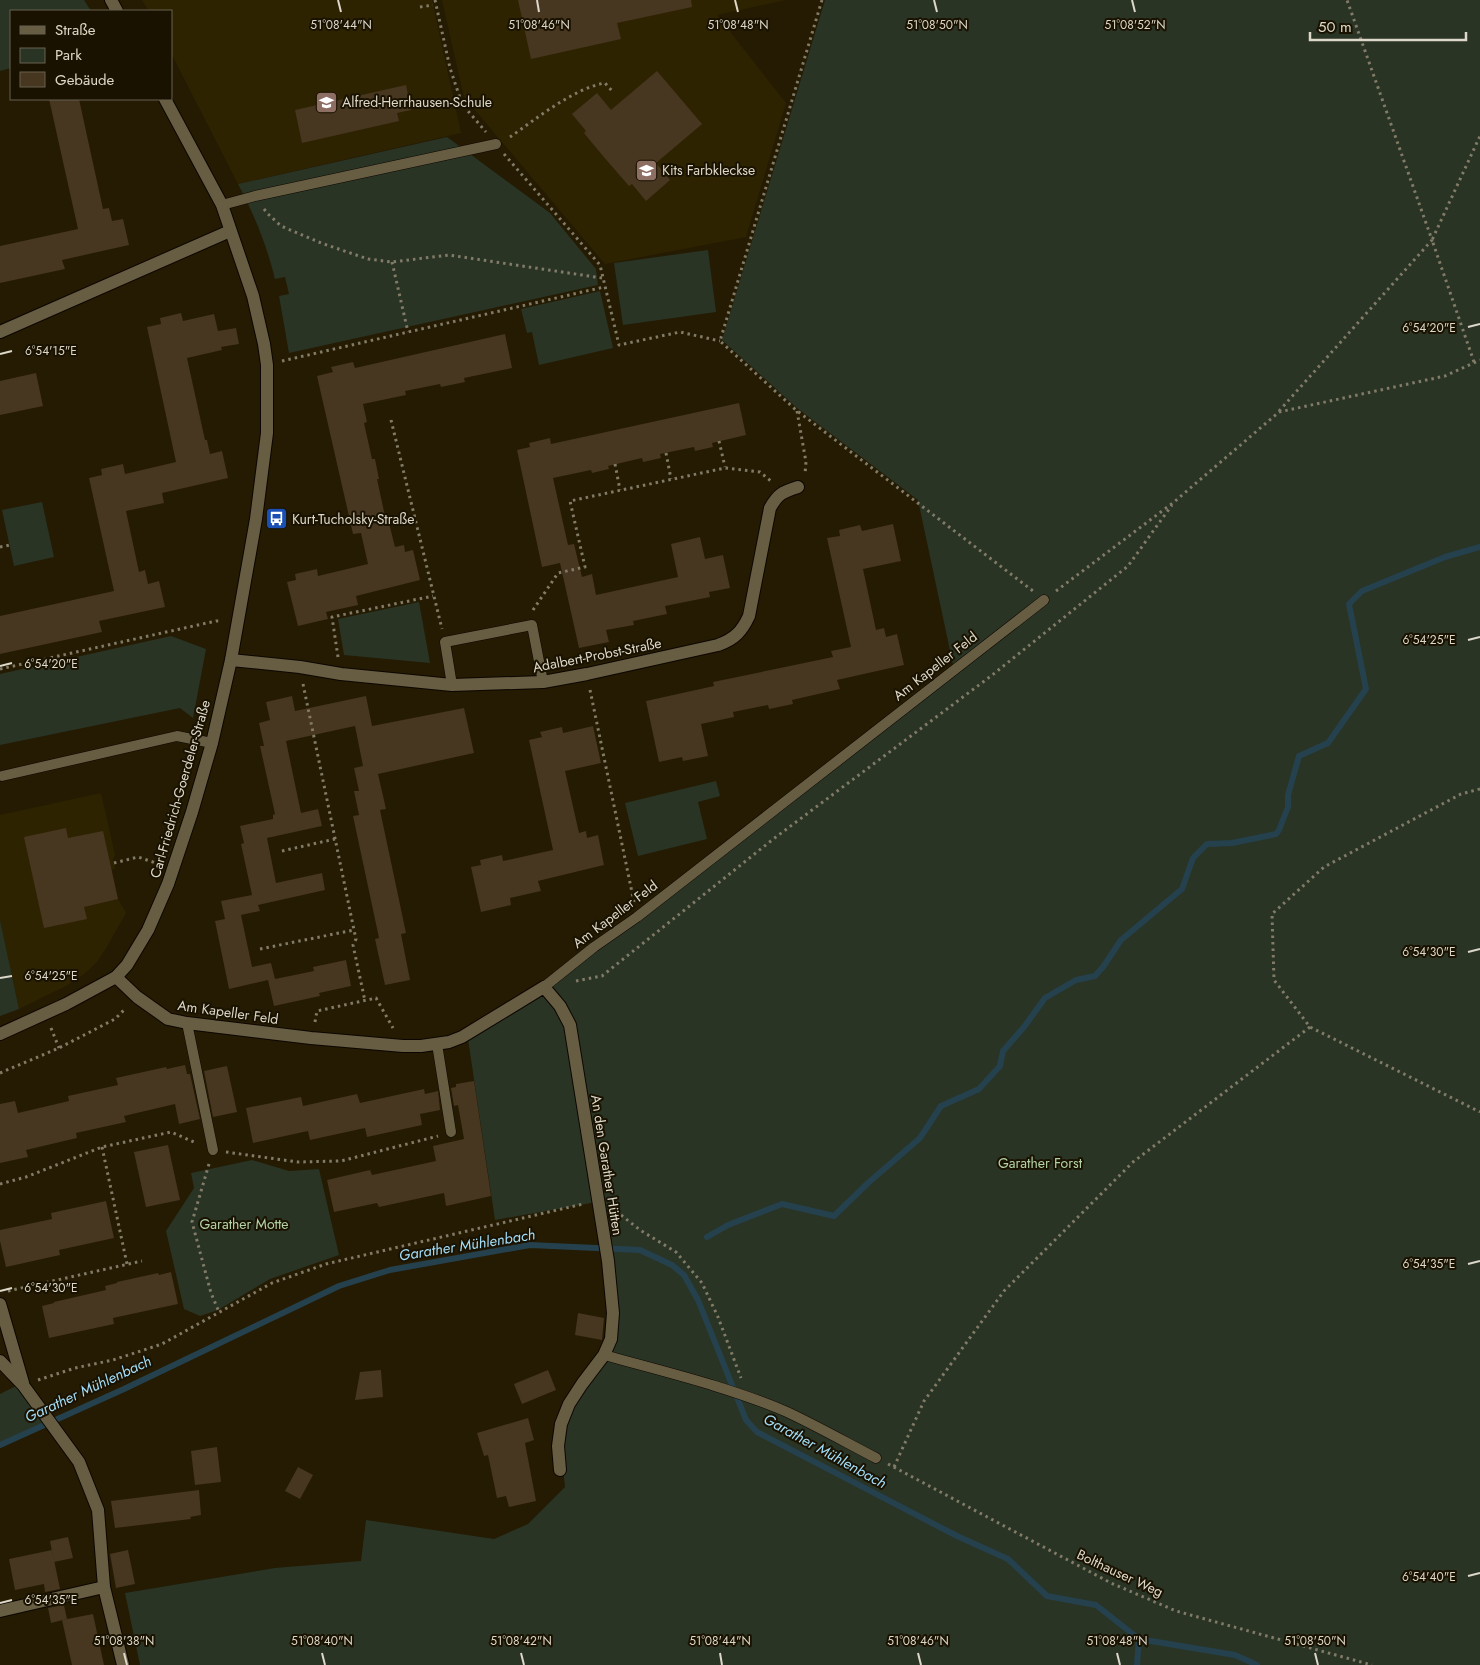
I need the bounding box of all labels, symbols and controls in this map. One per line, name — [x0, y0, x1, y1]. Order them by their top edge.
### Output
legend — [10, 10, 172, 100]
scale bar — [1310, 10, 1466, 42]
text: 51°08'44"N — [310, 16, 372, 34]
text: 51°08'46"N — [508, 16, 570, 34]
text: 51°08'48"N — [707, 16, 769, 34]
text: 51°08'50"N — [906, 16, 968, 34]
text: 51°08'52"N — [1104, 16, 1166, 34]
text: 50 m — [1318, 16, 1352, 38]
text: Straße — [55, 19, 96, 41]
text: Park — [55, 44, 82, 66]
text: Gebäude — [55, 69, 115, 91]
school or university icon: Alfred-Herrhausen-Schule — [314, 90, 338, 114]
place label: Alfred-Herrhausen-Schule — [342, 92, 492, 112]
school or university icon: Kits Farbkleckse — [634, 158, 658, 182]
place label: Kits Farbkleckse — [662, 160, 755, 180]
text: 6°54'20"E — [1402, 319, 1456, 337]
text: 6°54'15"E — [25, 342, 77, 360]
bus stop icon: Kurt-Tucholsky-Straße — [264, 507, 288, 531]
place label: Kurt-Tucholsky-Straße — [292, 509, 414, 529]
street label: Am Kapeller Feld — [889, 627, 981, 705]
text: 6°54'25"E — [1402, 631, 1456, 649]
street label: Adalbert-Probst-Straße — [531, 633, 663, 677]
text: 6°54'20"E — [24, 655, 78, 673]
street label: Carl-Friedrich-Goerdeler-Straße — [145, 698, 215, 880]
street label: Am Kapeller Feld — [568, 875, 662, 953]
text: 6°54'30"E — [1402, 943, 1456, 961]
text: 6°54'25"E — [24, 967, 78, 985]
street label: Am Kapeller Feld — [176, 995, 280, 1029]
street label: An den Garather Hütten — [586, 1093, 628, 1237]
park label: Garather Forst — [998, 1153, 1083, 1173]
park label: Garather Motte — [200, 1214, 288, 1234]
water label: Garather Mühlenbach — [397, 1223, 537, 1267]
text: 6°54'35"E — [1403, 1255, 1455, 1273]
text: 6°54'30"E — [24, 1279, 78, 1297]
water label: Garather Mühlenbach — [21, 1350, 155, 1428]
water label: Garather Mühlenbach — [759, 1408, 891, 1494]
street label: Bolthauser Weg — [1074, 1544, 1166, 1602]
text: 6°54'40"E — [1402, 1568, 1456, 1586]
text: 6°54'35"E — [25, 1591, 77, 1609]
text: 51°08'38"N — [94, 1632, 154, 1650]
text: 51°08'40"N — [291, 1632, 353, 1650]
text: 51°08'42"N — [490, 1632, 552, 1650]
text: 51°08'44"N — [689, 1632, 751, 1650]
text: 51°08'46"N — [887, 1632, 949, 1650]
text: 51°08'48"N — [1086, 1632, 1148, 1650]
text: 51°08'50"N — [1284, 1632, 1346, 1650]

